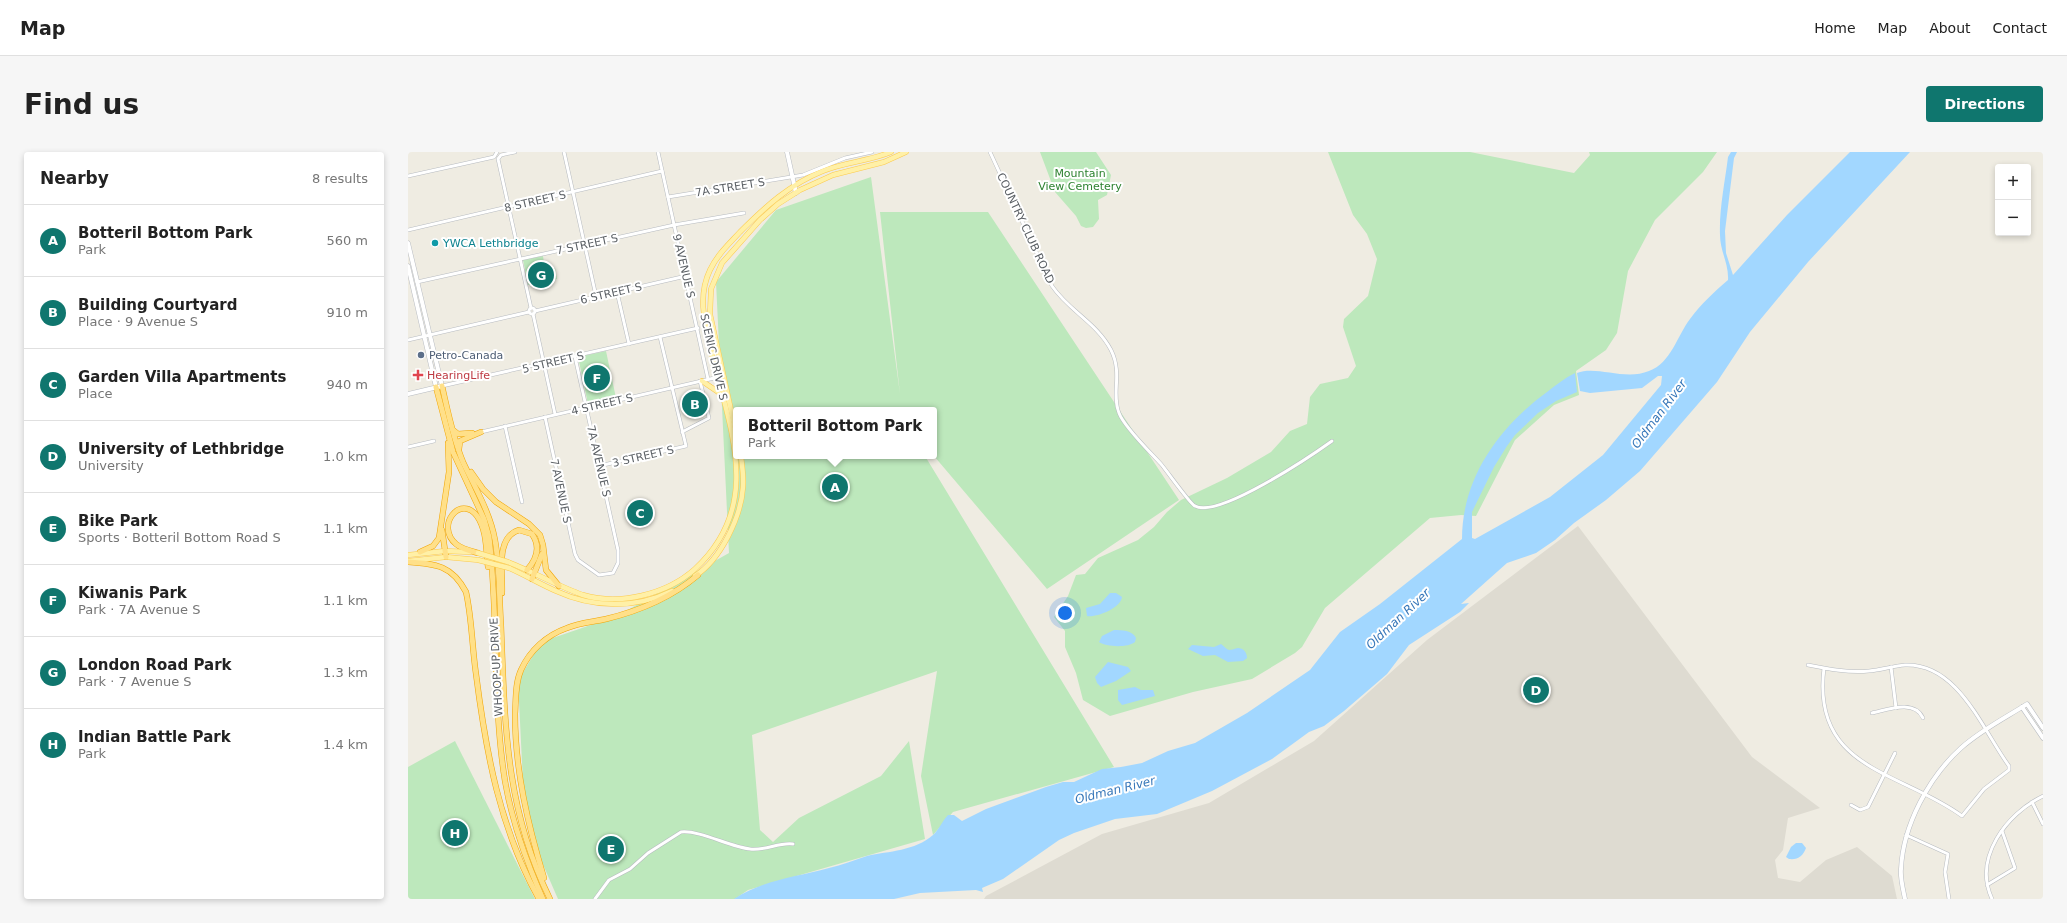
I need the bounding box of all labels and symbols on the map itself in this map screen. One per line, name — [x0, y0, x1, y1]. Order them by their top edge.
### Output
park label: Mountain View Cemetery — [1038, 167, 1122, 193]
street label: COUNTRY CLUB ROAD — [994, 171, 1057, 286]
street label: 7A STREET S — [694, 176, 766, 199]
street label: 8 STREET S — [503, 188, 567, 215]
street label: 7 STREET S — [555, 232, 619, 257]
street label: 9 AVENUE S — [670, 233, 697, 299]
place label: YWCA Lethbridge — [442, 237, 539, 250]
marker: YWCA Lethbridge — [430, 238, 440, 248]
pin: G — [528, 260, 554, 290]
street label: 6 STREET S — [579, 280, 643, 307]
street label: SCENIC DRIVE S — [697, 312, 730, 402]
place label: Petro-Canada — [429, 349, 503, 362]
street label: 5 STREET S — [521, 349, 585, 376]
marker: Petro-Canada — [416, 350, 426, 360]
pin: F — [584, 363, 610, 393]
marker: HearingLife — [412, 369, 424, 381]
place label: HearingLife — [427, 369, 490, 382]
water label: Oldman River — [1629, 376, 1690, 451]
pin: B — [682, 389, 708, 419]
street label: 4 STREET S — [570, 391, 634, 418]
street label: 7A AVENUE S — [584, 424, 613, 498]
street label: 3 STREET S — [611, 443, 675, 470]
street label: 7 AVENUE S — [547, 458, 574, 524]
pin: A — [822, 472, 848, 502]
pin: C — [627, 498, 653, 528]
water label: Oldman River — [1363, 585, 1434, 652]
your location — [1055, 603, 1075, 623]
street label: WHOOP-UP DRIVE — [487, 617, 506, 717]
pin: D — [1523, 675, 1549, 705]
water label: Oldman River — [1074, 773, 1157, 807]
pin: H — [442, 818, 468, 848]
pin: E — [598, 834, 624, 864]

